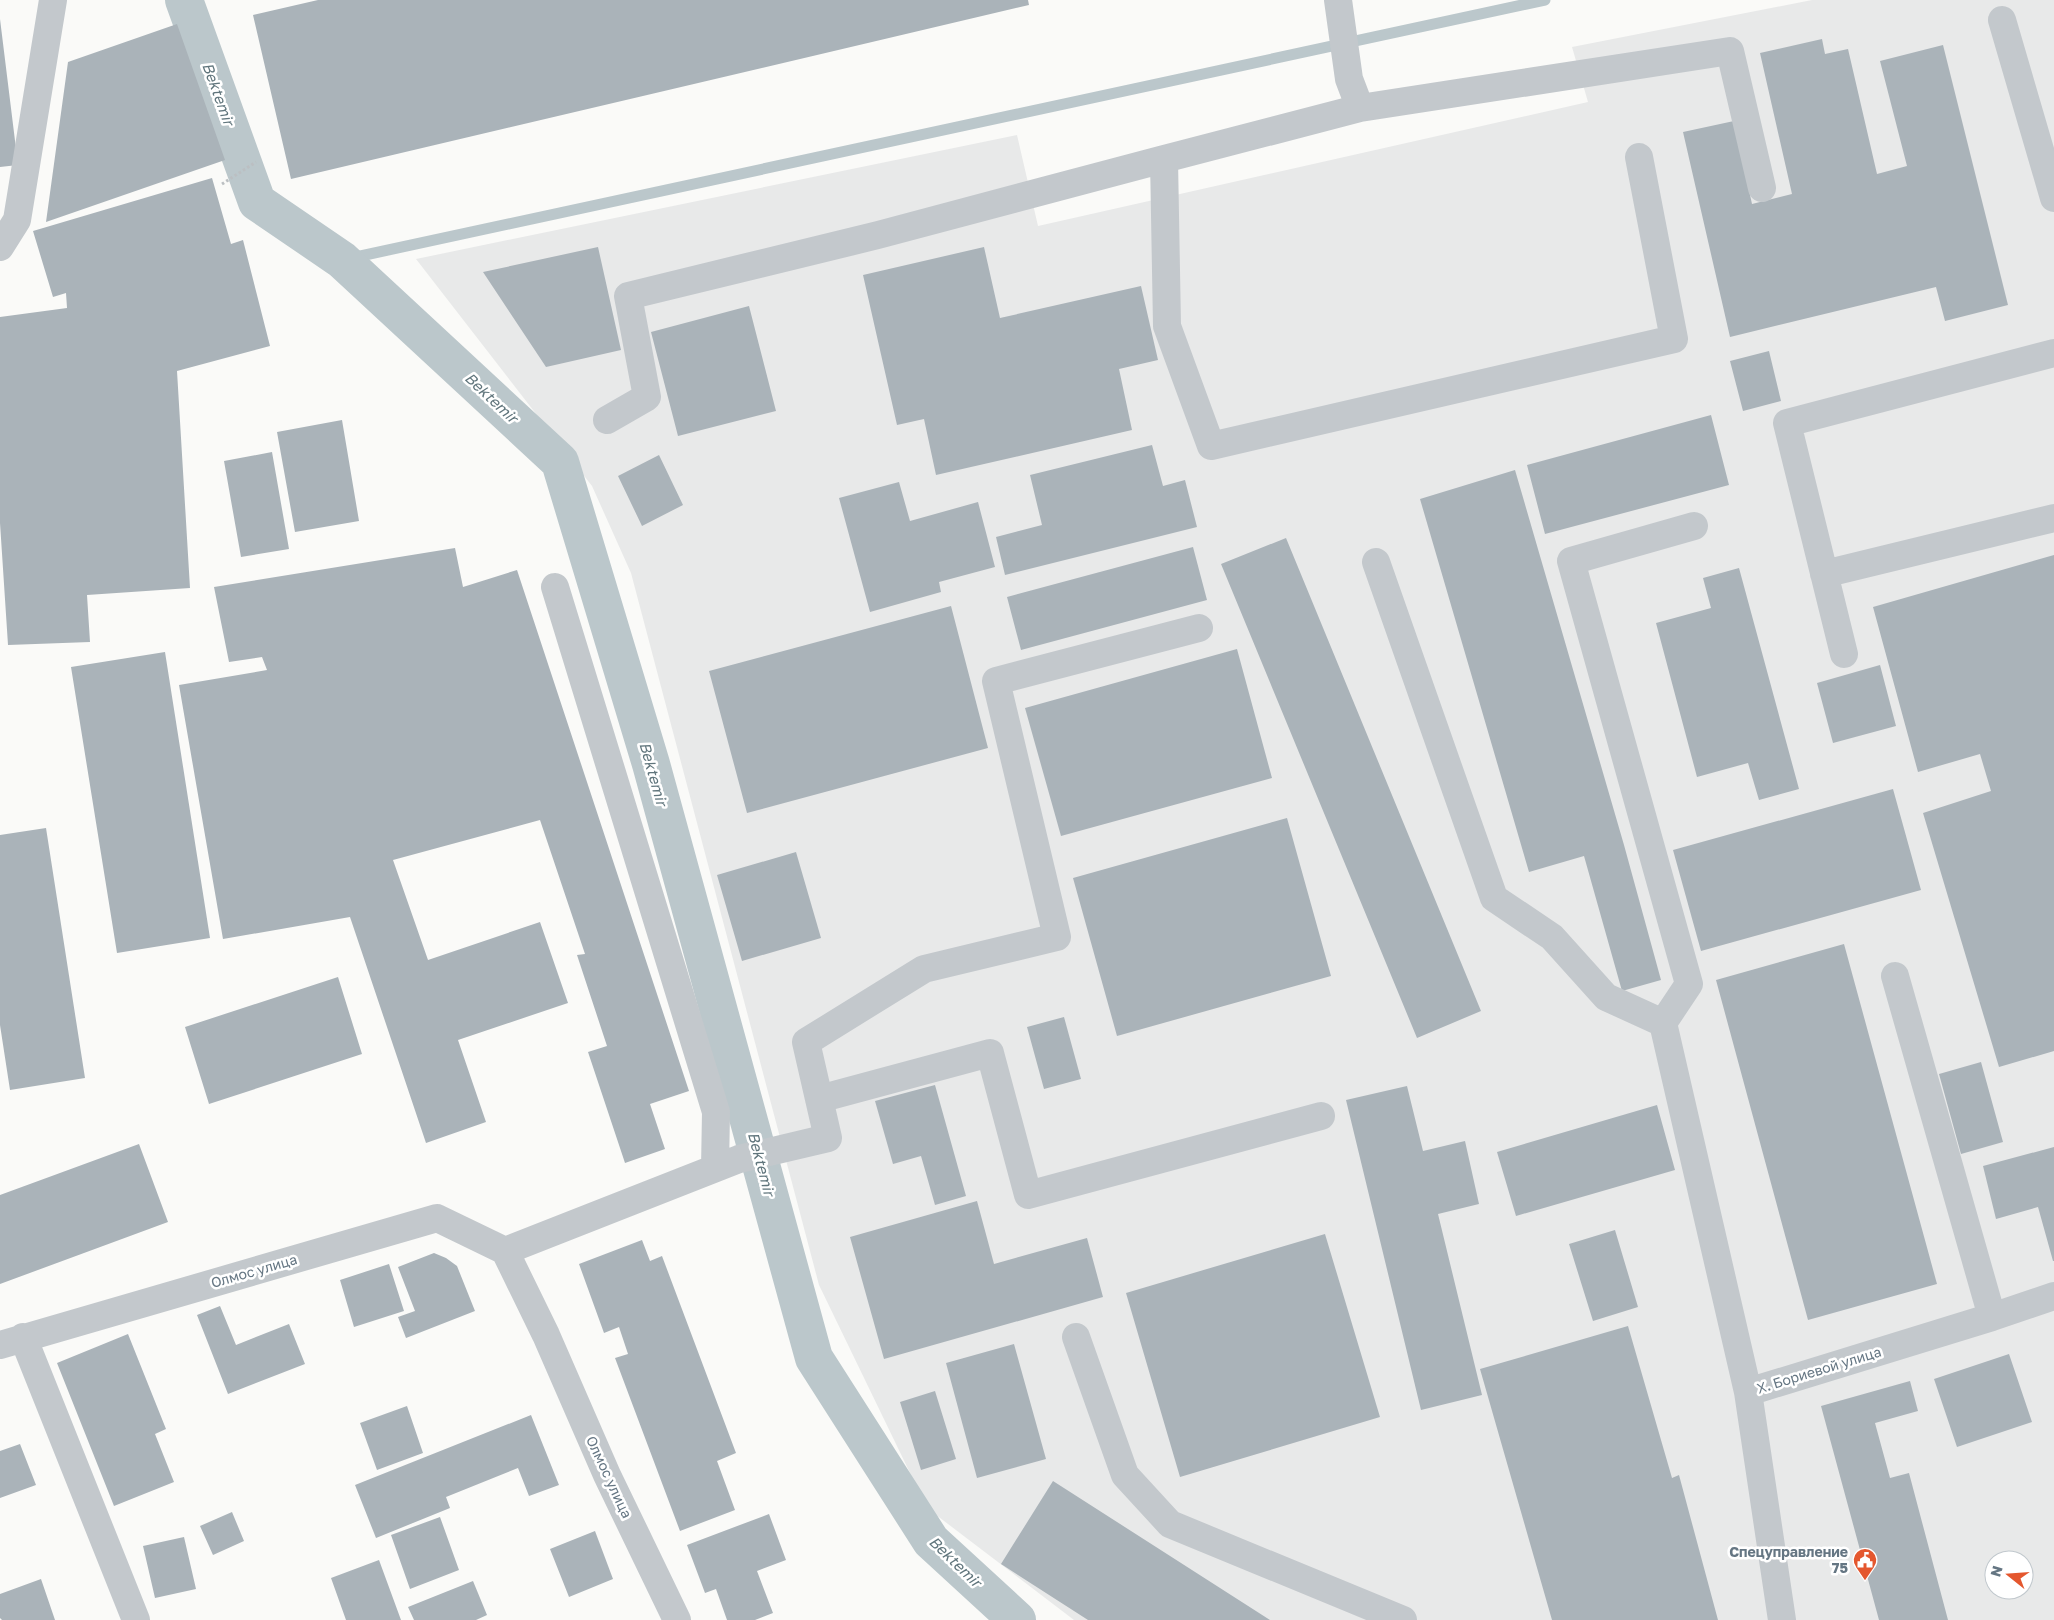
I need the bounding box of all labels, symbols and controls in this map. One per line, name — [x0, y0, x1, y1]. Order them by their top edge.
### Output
water label: Bektemir — [199, 60, 239, 129]
water label: Bektemir — [462, 368, 523, 428]
water label: Bektemir — [636, 740, 672, 810]
water label: Bektemir — [745, 1130, 780, 1200]
street label: Олмос улица — [209, 1250, 299, 1291]
street label: Х. Бориевой улица — [1755, 1342, 1883, 1397]
street label: Олмос улица — [583, 1433, 636, 1521]
water label: Bektemir — [926, 1532, 987, 1592]
place label: Спецуправление 75 — [1729, 1543, 1848, 1576]
public building icon: Спецуправление 75 — [1852, 1547, 1878, 1581]
north arrow — [1984, 1550, 2034, 1600]
text: N — [1986, 1563, 2006, 1579]

